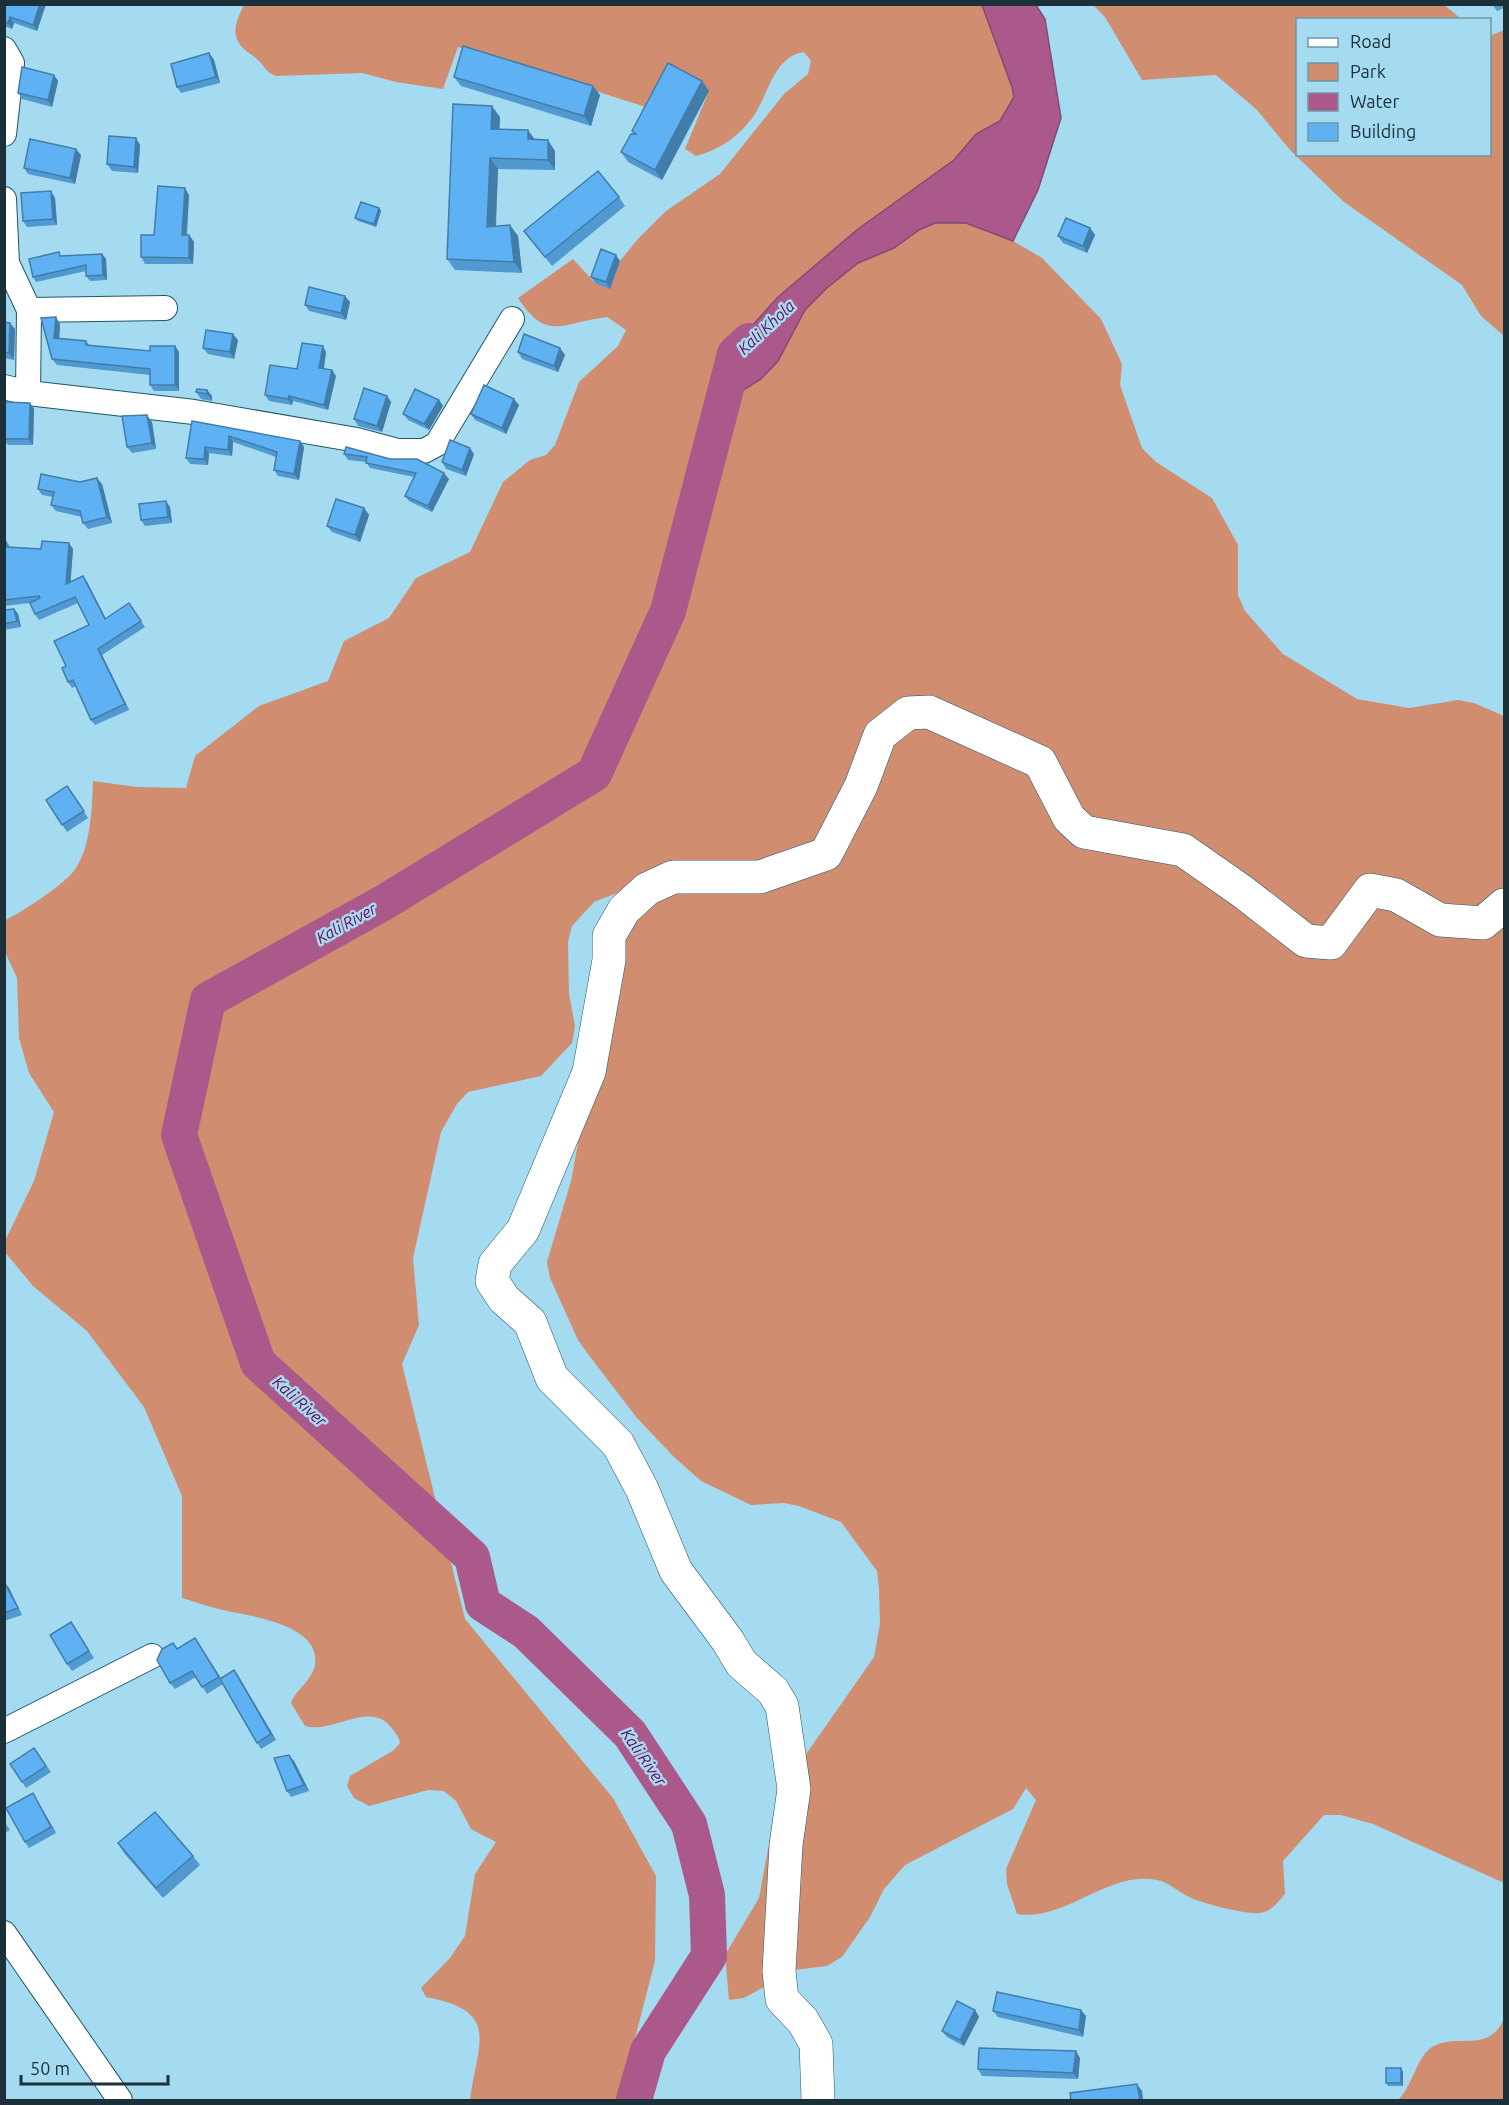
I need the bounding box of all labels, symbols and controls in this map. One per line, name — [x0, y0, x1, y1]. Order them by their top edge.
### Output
legend — [1296, 18, 1491, 156]
text: Road — [1350, 31, 1392, 51]
text: Park — [1350, 61, 1386, 81]
text: Water — [1350, 91, 1400, 111]
text: Building — [1350, 121, 1416, 141]
water label: Kali Khola — [734, 296, 798, 358]
water label: Kali River — [313, 899, 380, 947]
water label: Kali River — [270, 1372, 331, 1430]
water label: Kali River — [618, 1725, 671, 1790]
scale bar — [21, 2048, 168, 2086]
text: 50 m — [30, 2058, 70, 2078]

